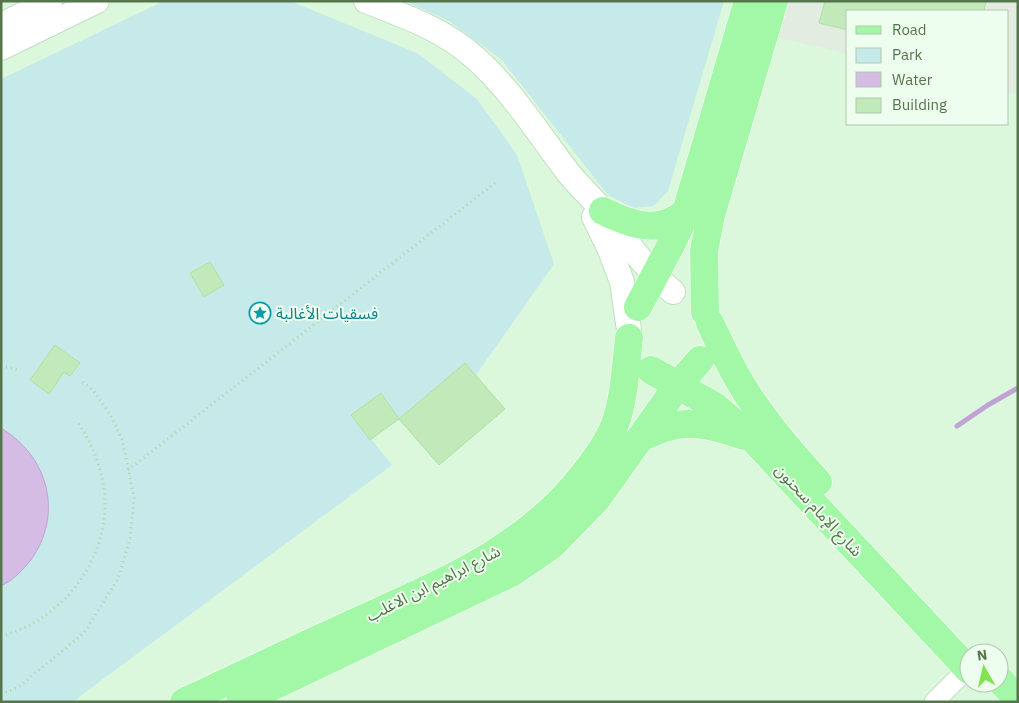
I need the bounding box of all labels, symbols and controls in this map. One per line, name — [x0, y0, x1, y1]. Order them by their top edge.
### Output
legend — [846, 10, 1009, 125]
text: Road — [892, 20, 927, 39]
text: Park — [892, 45, 922, 64]
text: Water — [892, 70, 933, 89]
text: Building — [892, 95, 947, 114]
place icon: فسقيات الأغالبة — [248, 301, 272, 325]
place label: فسقيات الأغالبة — [276, 303, 378, 323]
street label: شارع الإمام سحنون — [769, 460, 867, 563]
street label: شارع ابراهيم ابن الاغلب — [363, 541, 505, 628]
north arrow — [959, 643, 1009, 693]
text: N — [976, 646, 988, 665]

